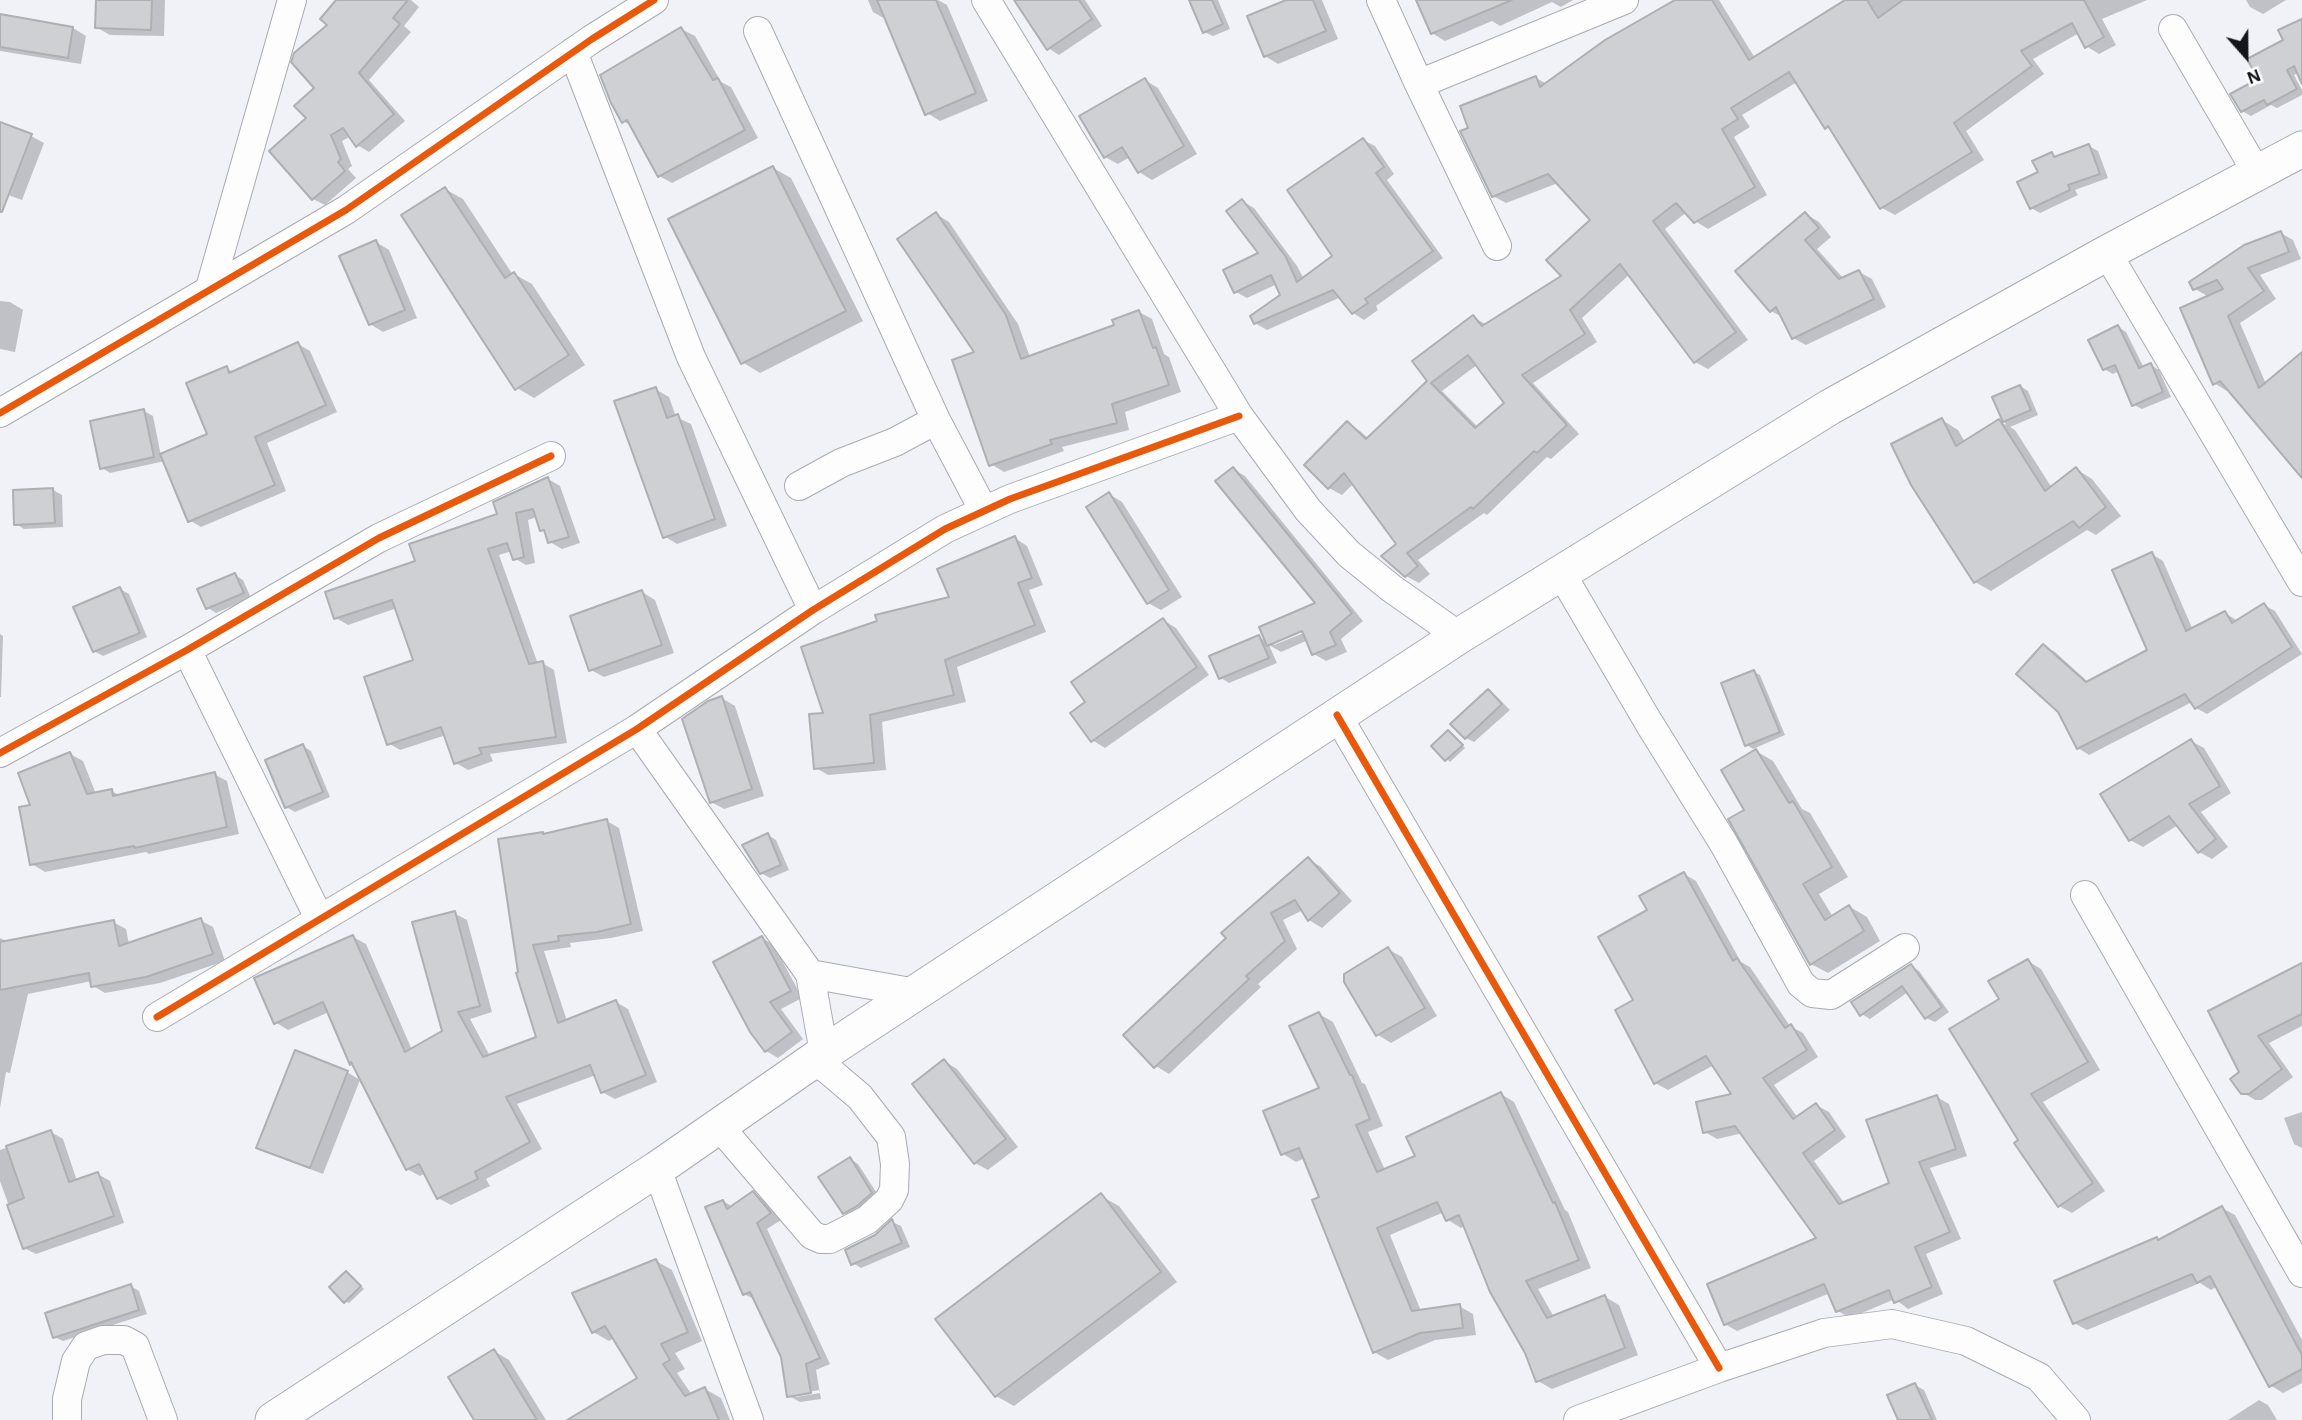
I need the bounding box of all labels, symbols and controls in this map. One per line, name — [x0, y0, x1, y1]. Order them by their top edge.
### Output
north arrow — [2211, 21, 2281, 91]
text: N — [2244, 65, 2263, 87]

